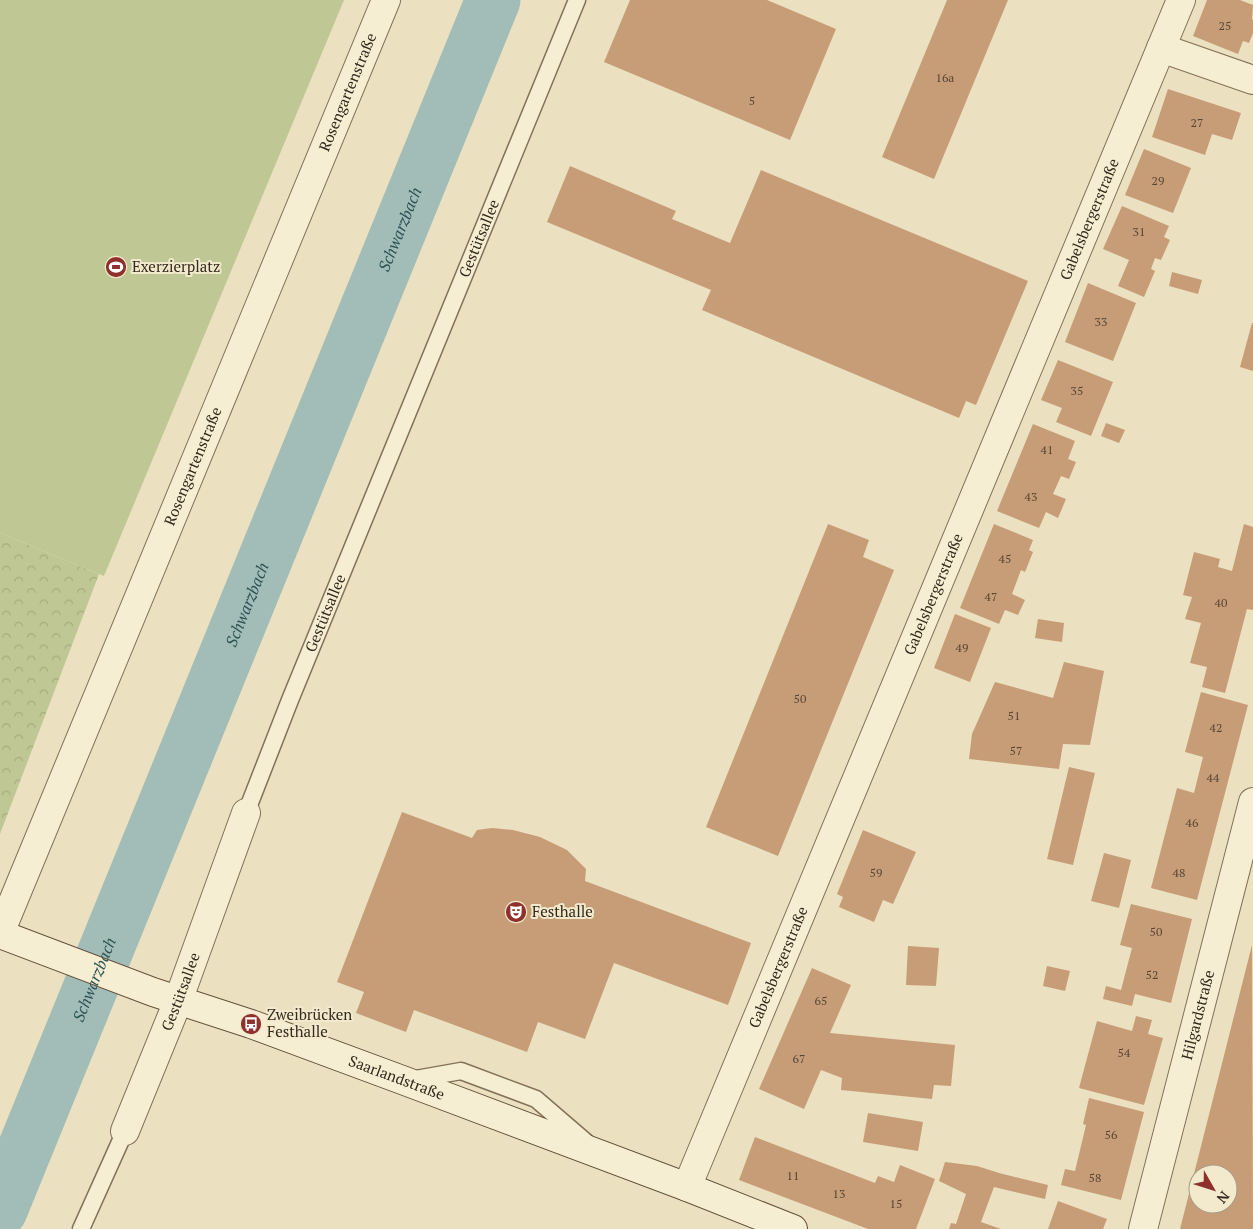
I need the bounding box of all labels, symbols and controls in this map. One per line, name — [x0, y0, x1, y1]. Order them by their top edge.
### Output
house number: 25 — [1219, 18, 1231, 33]
street label: Rosengartenstraße — [314, 30, 380, 154]
house number: 16a — [936, 70, 954, 85]
house number: 5 — [749, 93, 755, 108]
house number: 27 — [1191, 115, 1203, 130]
street label: Gabelsbergerstraße — [1055, 155, 1123, 283]
house number: 29 — [1152, 173, 1164, 188]
water label: Schwarzbach — [373, 184, 427, 275]
street label: Gestütsallee — [453, 196, 503, 280]
house number: 31 — [1133, 224, 1145, 239]
sports icon: Exerzierplatz — [104, 255, 128, 279]
place label: Exerzierplatz — [132, 256, 220, 276]
house number: 33 — [1095, 314, 1107, 329]
house number: 35 — [1071, 383, 1083, 398]
street label: Rosengartenstraße — [159, 404, 226, 528]
house number: 41 — [1041, 442, 1053, 457]
house number: 43 — [1025, 489, 1037, 504]
street label: Gabelsbergerstraße — [899, 530, 967, 658]
house number: 45 — [999, 551, 1011, 566]
water label: Schwarzbach — [220, 559, 274, 650]
street label: Gestütsallee — [300, 571, 350, 655]
house number: 47 — [985, 589, 997, 604]
house number: 40 — [1215, 595, 1227, 610]
house number: 49 — [956, 640, 968, 655]
house number: 50 — [794, 691, 806, 706]
house number: 51 — [1008, 708, 1020, 723]
house number: 42 — [1210, 720, 1222, 735]
house number: 57 — [1010, 743, 1022, 758]
house number: 44 — [1207, 770, 1220, 785]
house number: 46 — [1186, 815, 1199, 830]
house number: 59 — [870, 865, 882, 880]
house number: 48 — [1173, 865, 1185, 880]
theatre icon: Festhalle — [504, 900, 528, 924]
place label: Festhalle — [532, 901, 593, 921]
street label: Gabelsbergerstraße — [743, 903, 812, 1031]
house number: 50 — [1150, 924, 1162, 939]
water label: Schwarzbach — [67, 934, 121, 1025]
street label: Gestütsallee — [156, 949, 204, 1034]
house number: 52 — [1146, 967, 1158, 982]
street label: Hilgardstraße — [1176, 968, 1218, 1062]
house number: 65 — [815, 993, 827, 1008]
place label: Zweibrücken Festhalle — [267, 1004, 352, 1041]
bus stop icon: Zweibrücken Festhalle — [239, 1012, 263, 1036]
house number: 54 — [1118, 1045, 1131, 1060]
street label: Saarlandstraße — [346, 1050, 448, 1104]
house number: 67 — [793, 1051, 805, 1066]
house number: 56 — [1105, 1127, 1118, 1142]
north arrow — [1188, 1164, 1238, 1214]
house number: 11 — [787, 1168, 799, 1183]
house number: 58 — [1089, 1170, 1101, 1185]
house number: 13 — [833, 1186, 845, 1201]
text: N — [1213, 1187, 1234, 1208]
house number: 15 — [890, 1196, 902, 1211]

